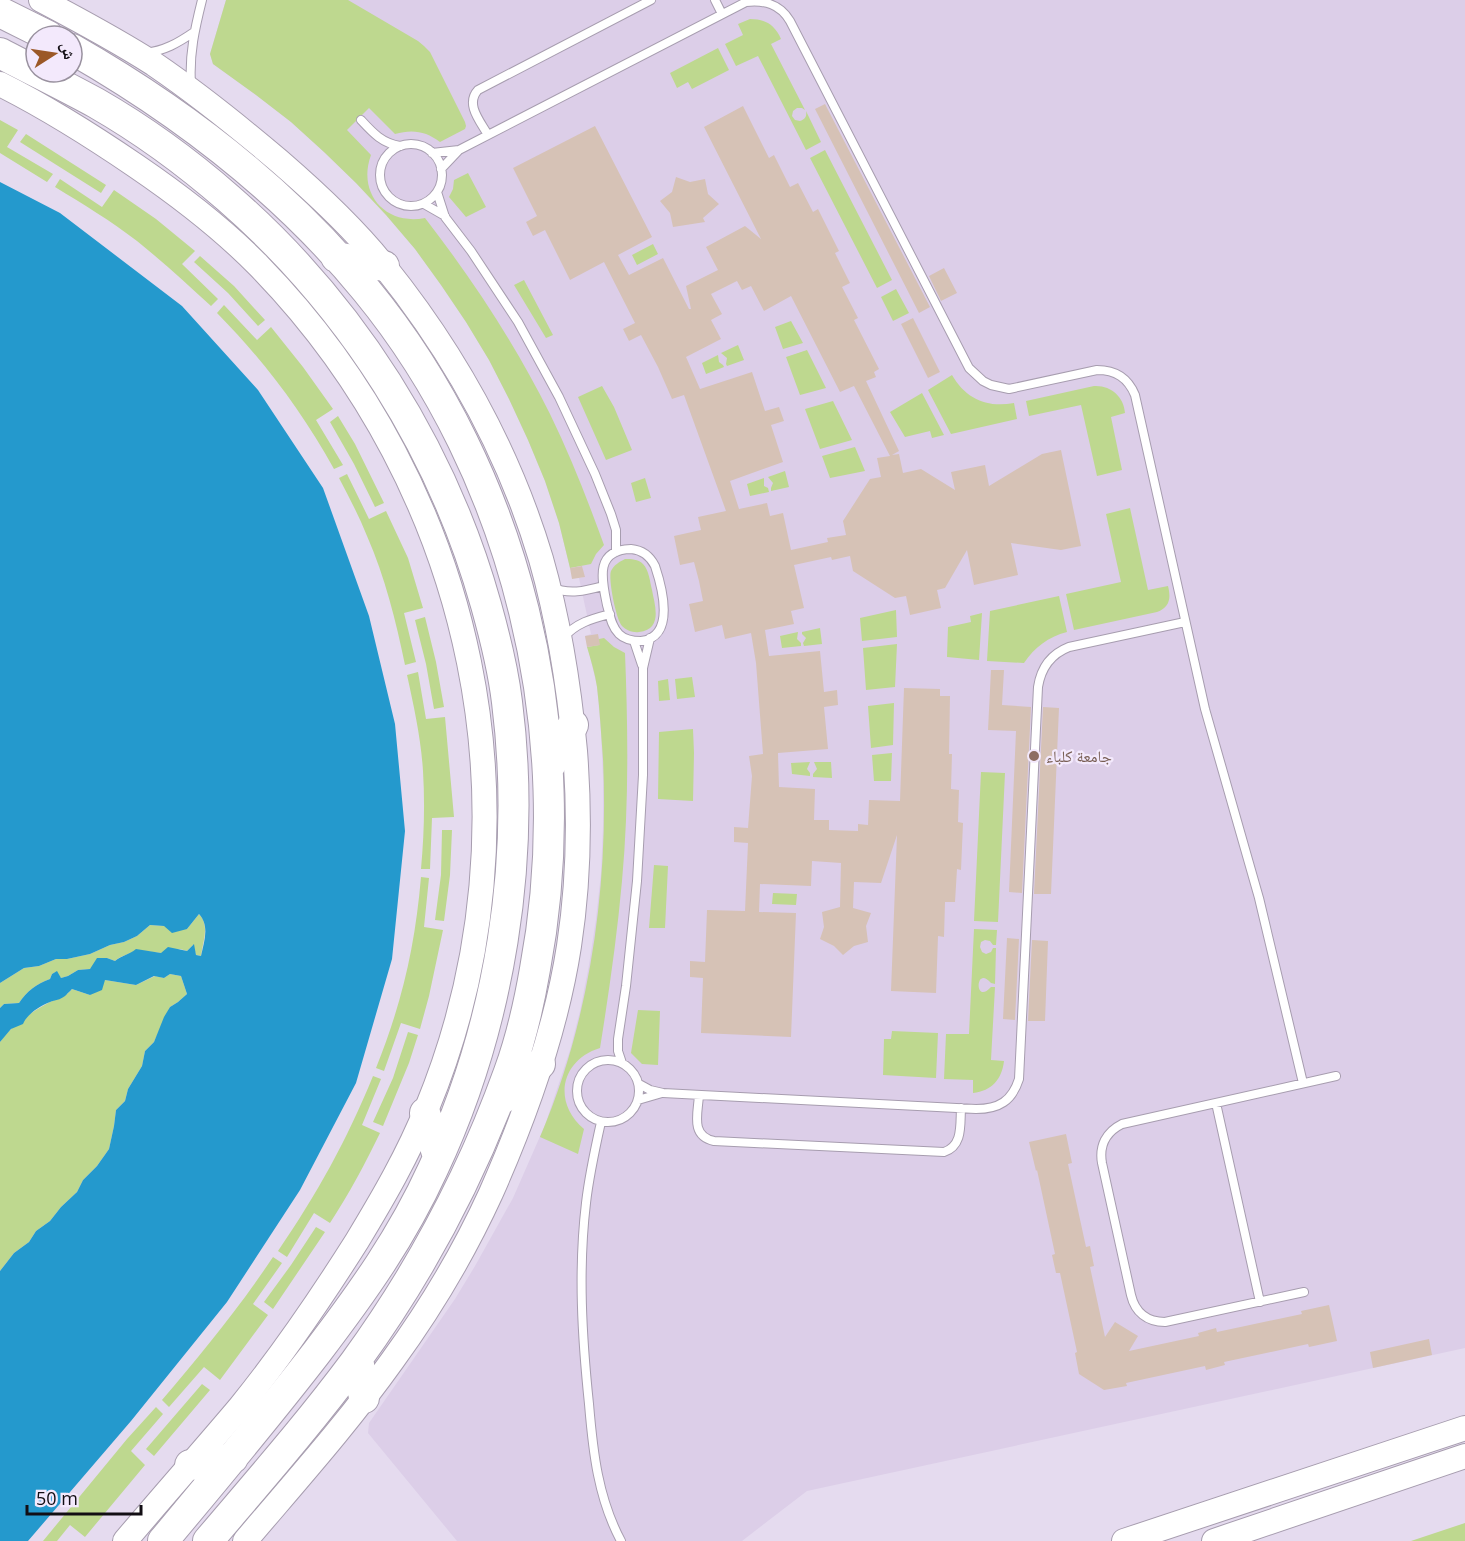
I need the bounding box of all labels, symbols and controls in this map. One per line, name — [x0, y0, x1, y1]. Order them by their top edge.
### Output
north arrow — [24, 24, 84, 84]
text: ش — [56, 40, 81, 61]
place label: جامعة كلباء — [1046, 745, 1112, 767]
marker: جامعة كلباء — [1027, 749, 1041, 763]
scale bar — [27, 1478, 141, 1516]
text: 50 m — [36, 1486, 78, 1510]

